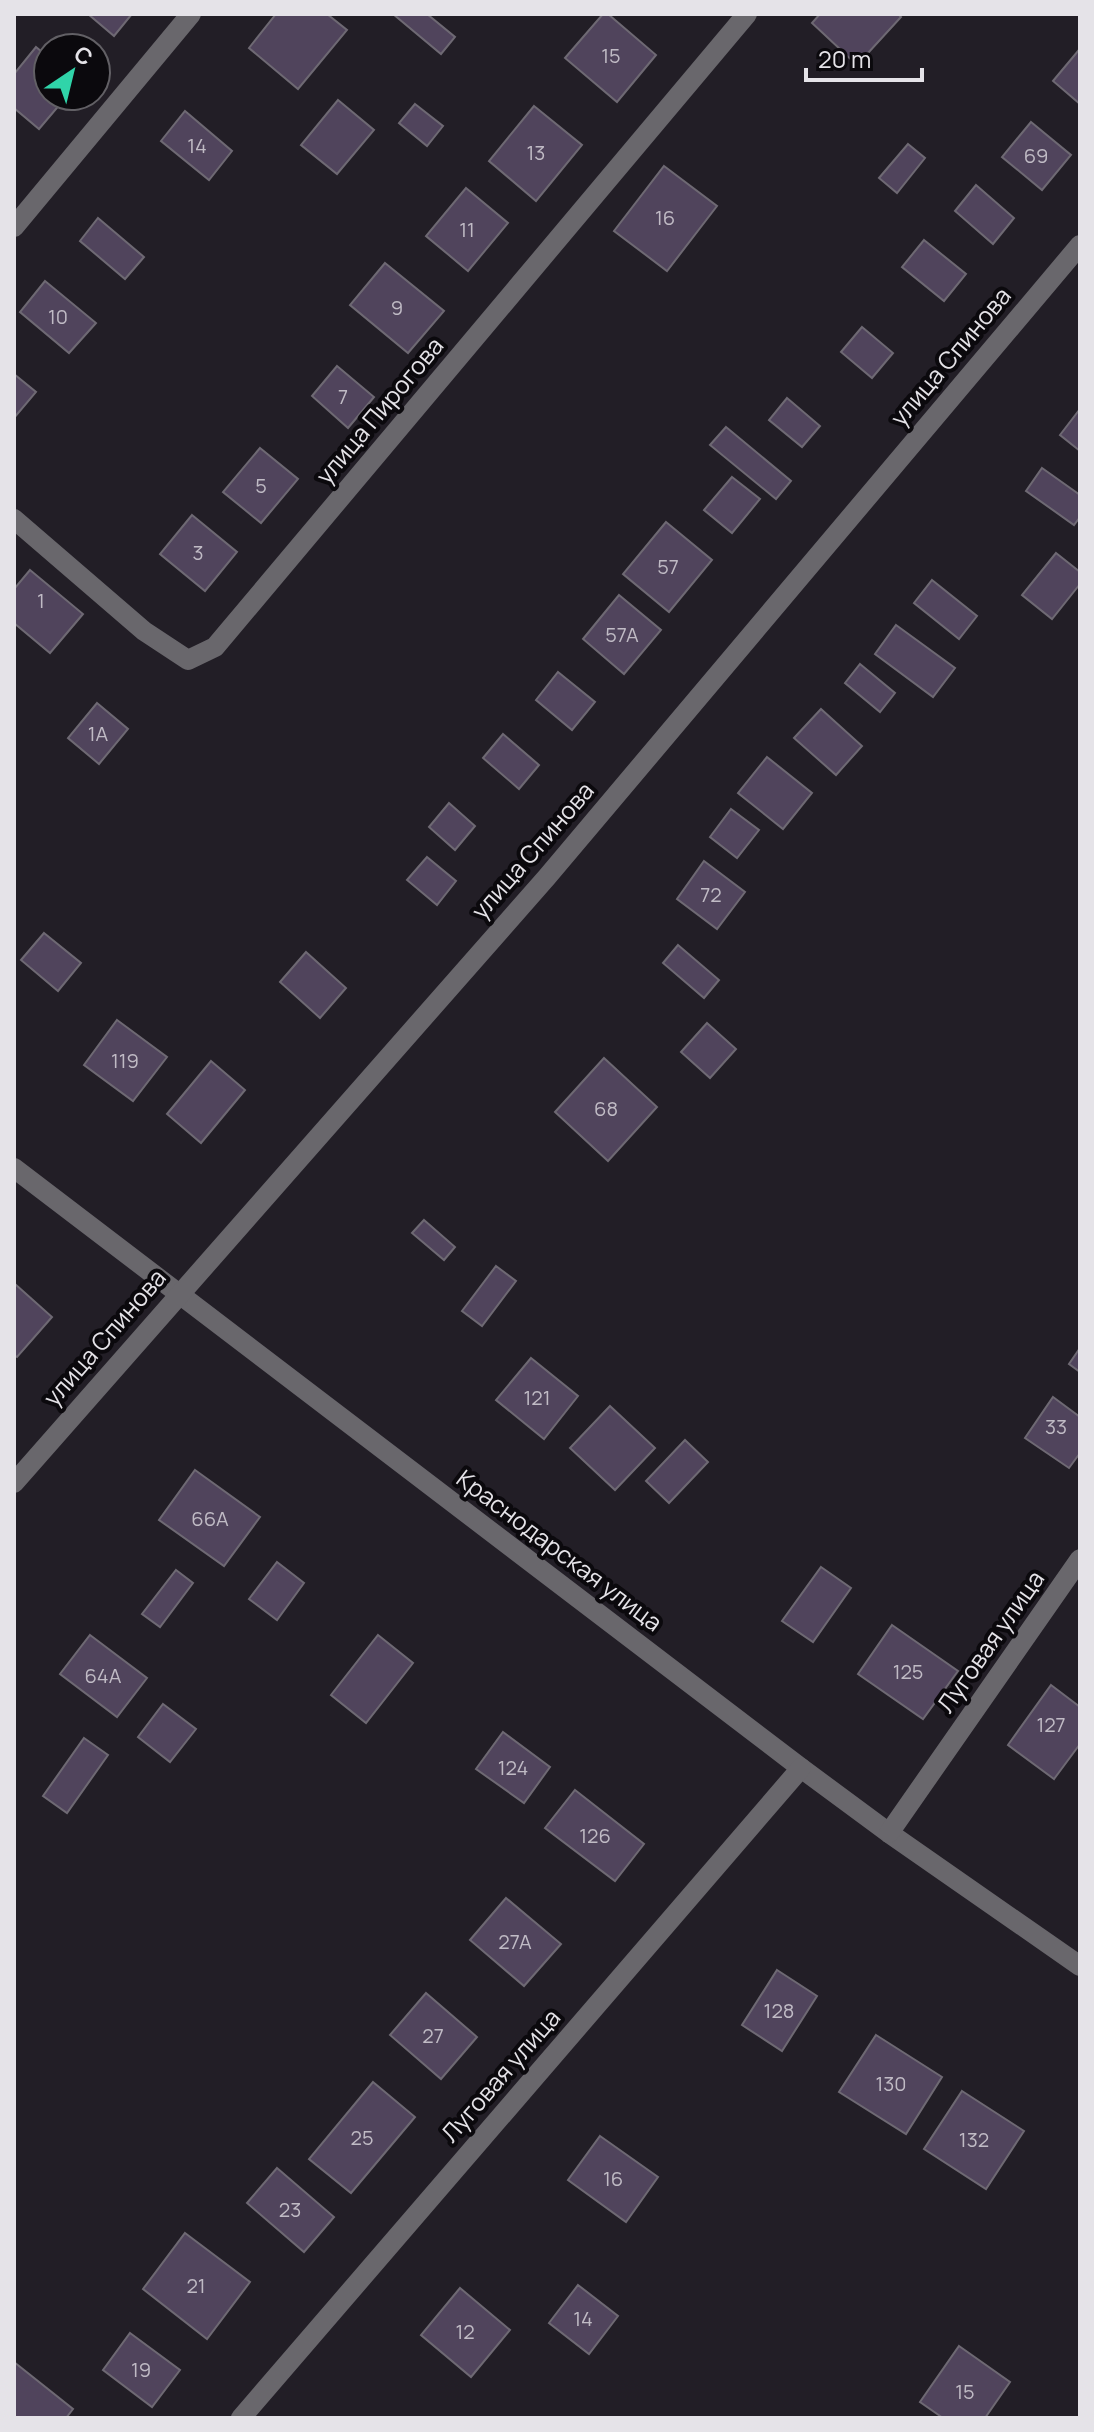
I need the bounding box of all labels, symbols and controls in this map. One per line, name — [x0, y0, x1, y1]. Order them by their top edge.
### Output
north arrow — [32, 32, 112, 112]
scale bar — [806, 32, 922, 82]
text: С — [68, 39, 99, 73]
house number: 15 — [601, 42, 621, 69]
text: 20 m — [818, 42, 871, 75]
house number: 14 — [187, 132, 207, 159]
house number: 13 — [527, 139, 545, 166]
house number: 69 — [1024, 142, 1048, 169]
house number: 16 — [655, 204, 675, 231]
house number: 11 — [459, 216, 475, 243]
street label: улица Спинова — [882, 280, 1018, 432]
house number: 9 — [391, 294, 403, 321]
house number: 10 — [48, 303, 68, 330]
street label: улица Пирогова — [308, 330, 450, 491]
house number: 7 — [338, 383, 348, 410]
house number: 5 — [255, 472, 267, 499]
house number: 3 — [192, 539, 204, 566]
house number: 57 — [657, 553, 679, 580]
house number: 1 — [37, 587, 45, 614]
house number: 57А — [605, 621, 639, 648]
house number: 1А — [88, 720, 109, 747]
street label: улица Спинова — [463, 774, 601, 926]
house number: 72 — [700, 881, 722, 908]
house number: 119 — [111, 1047, 139, 1074]
house number: 68 — [594, 1095, 618, 1122]
street label: улица Спинова — [35, 1261, 173, 1413]
house number: 121 — [524, 1384, 551, 1411]
house number: 33 — [1045, 1413, 1067, 1440]
street label: Краснодарская улица — [450, 1461, 670, 1638]
house number: 66А — [191, 1505, 229, 1532]
street label: Луговая улица — [928, 1563, 1051, 1719]
house number: 125 — [893, 1658, 923, 1685]
house number: 64А — [84, 1662, 122, 1689]
house number: 127 — [1036, 1711, 1066, 1738]
house number: 124 — [498, 1754, 528, 1781]
house number: 126 — [579, 1822, 611, 1849]
house number: 27А — [498, 1928, 532, 1955]
house number: 128 — [764, 1997, 794, 2024]
street label: Луговая улица — [433, 2001, 567, 2149]
house number: 27 — [422, 2022, 444, 2049]
house number: 130 — [875, 2070, 907, 2097]
house number: 25 — [351, 2124, 373, 2151]
house number: 132 — [959, 2126, 989, 2153]
house number: 16 — [603, 2165, 623, 2192]
house number: 23 — [279, 2196, 301, 2223]
house number: 21 — [186, 2272, 206, 2299]
house number: 14 — [573, 2305, 593, 2332]
house number: 12 — [455, 2318, 475, 2345]
house number: 19 — [131, 2356, 151, 2383]
house number: 15 — [955, 2378, 975, 2405]

